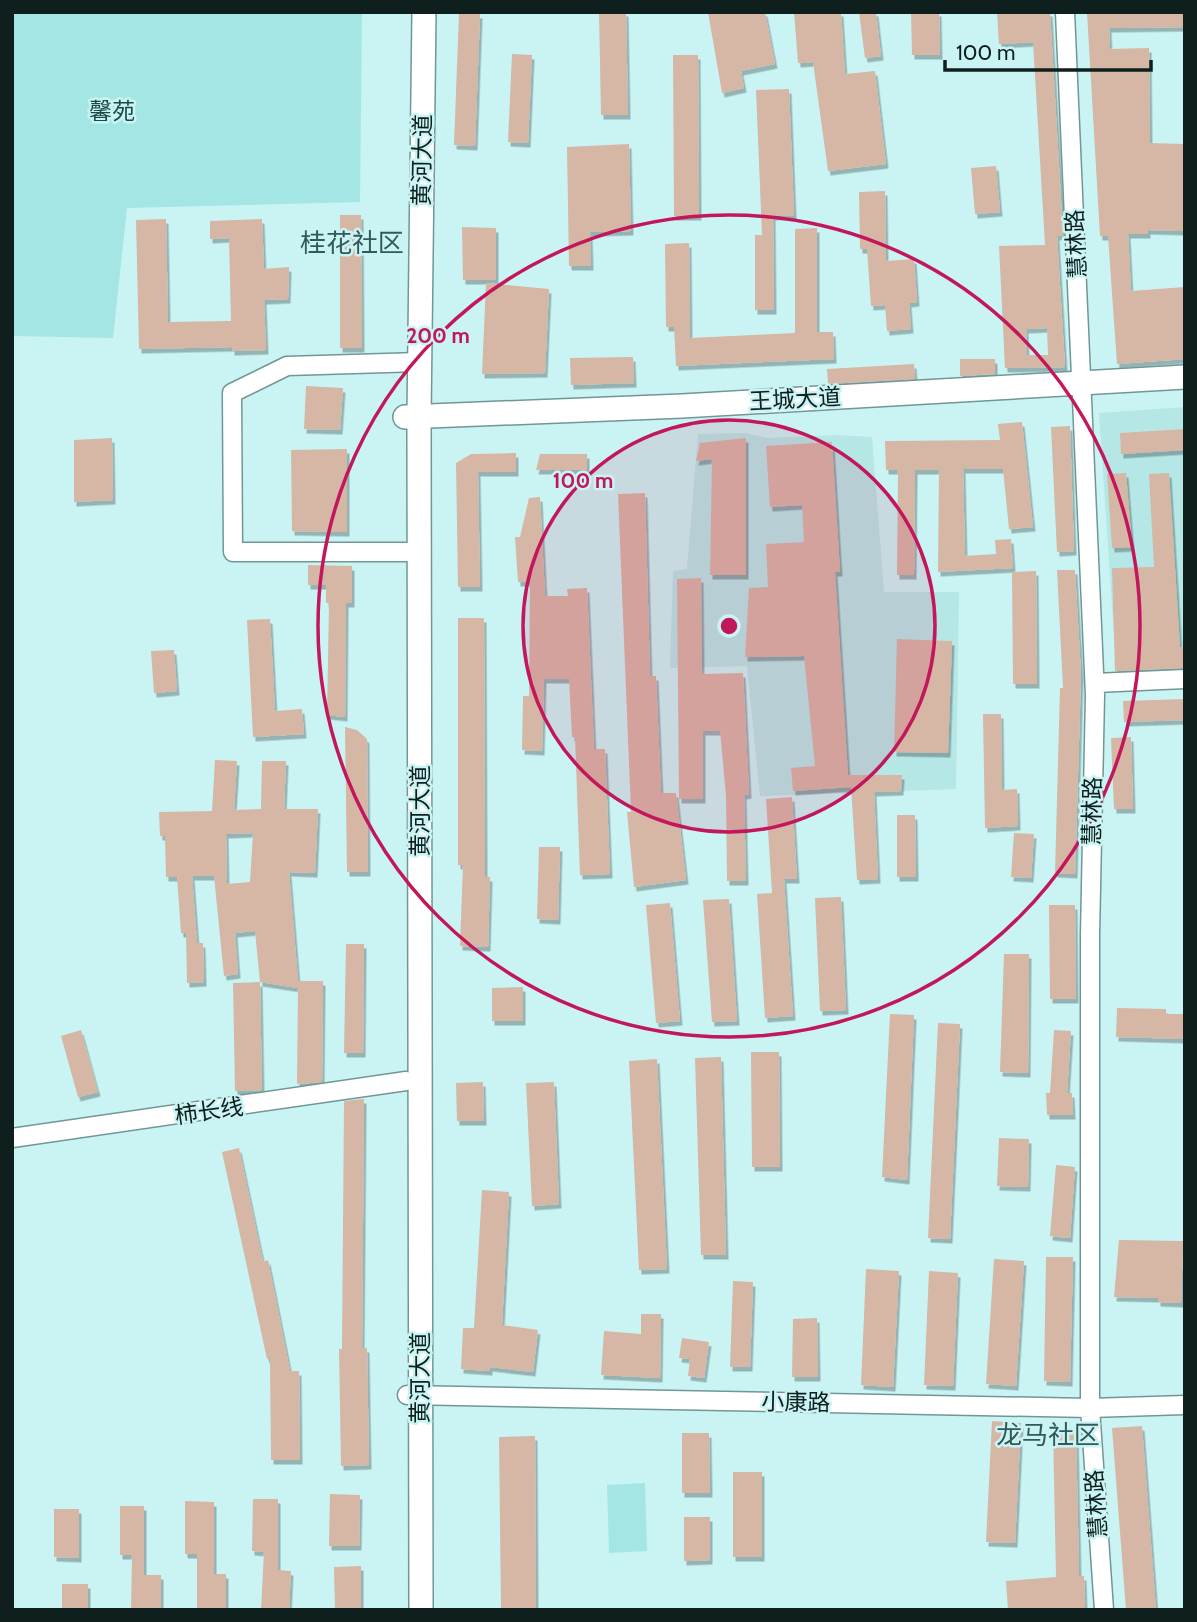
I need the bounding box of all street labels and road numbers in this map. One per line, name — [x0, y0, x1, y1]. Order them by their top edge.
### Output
street label: 黄河大道 — [407, 114, 437, 206]
street label: 慧林路 — [1060, 209, 1092, 279]
street label: 王城大道 — [748, 383, 842, 415]
street label: 黄河大道 — [406, 765, 434, 857]
street label: 慧林路 — [1077, 776, 1107, 846]
street label: 柿长线 — [173, 1092, 245, 1130]
street label: 黄河大道 — [406, 1332, 434, 1424]
street label: 小康路 — [761, 1387, 831, 1417]
street label: 慧林路 — [1080, 1469, 1112, 1539]

